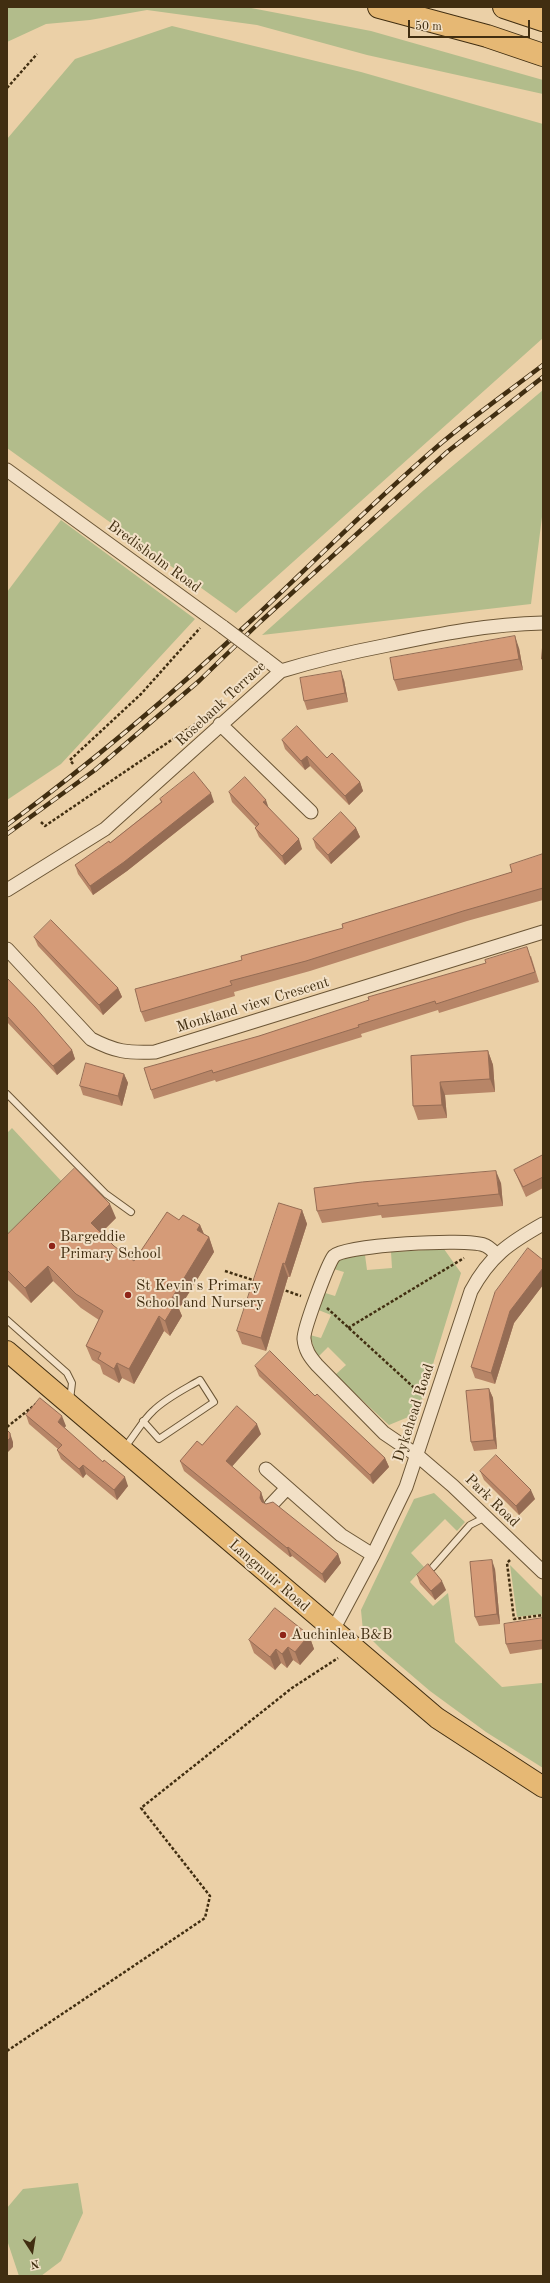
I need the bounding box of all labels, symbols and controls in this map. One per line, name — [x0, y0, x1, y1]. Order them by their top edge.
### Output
scale bar — [410, 12, 532, 38]
text: 50 m — [415, 21, 442, 33]
street label: Bredisholm Road — [104, 517, 204, 597]
street label: Rosebank Terrace — [172, 658, 270, 750]
street label: Monkland view Crescent — [175, 973, 331, 1037]
place label: Bargeddie Primary School — [60, 1228, 161, 1263]
marker: Bargeddie Primary School — [47, 1241, 57, 1251]
place label: St Kevin's Primary School and Nursery — [136, 1277, 264, 1312]
marker: St Kevin's Primary School and Nursery — [123, 1290, 133, 1300]
street label: Dykehead Road — [390, 1362, 438, 1464]
street label: Park Road — [461, 1471, 523, 1531]
street label: Langmuir Road — [225, 1536, 313, 1616]
place label: Auchinlea B&B — [291, 1626, 392, 1644]
marker: Auchinlea B&B — [278, 1630, 288, 1640]
north arrow — [12, 2231, 52, 2271]
text: N — [29, 2257, 40, 2269]

